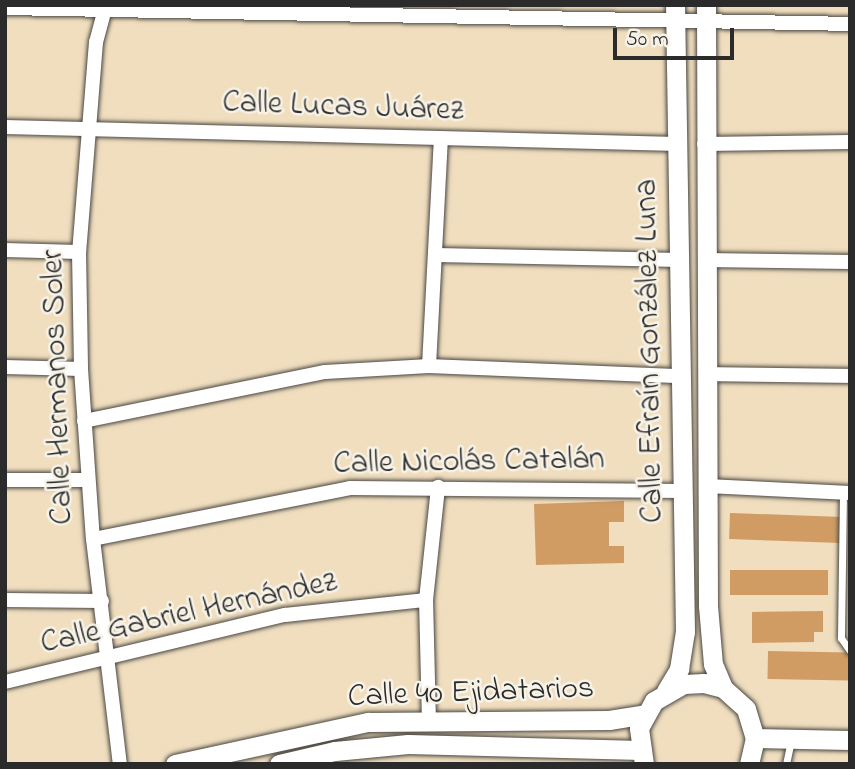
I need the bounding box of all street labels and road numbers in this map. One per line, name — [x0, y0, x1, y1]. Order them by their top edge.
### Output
street label: Calle Lucas Juárez — [222, 85, 464, 131]
street label: Calle Efraín González Luna — [629, 179, 673, 523]
street label: Calle Hermanos Soler — [35, 249, 83, 525]
street label: Calle Nicolás Catalán — [333, 441, 605, 485]
street label: Calle Gabriel Hernández — [37, 564, 341, 664]
street label: Calle 40 Ejidatarios — [347, 671, 595, 717]

